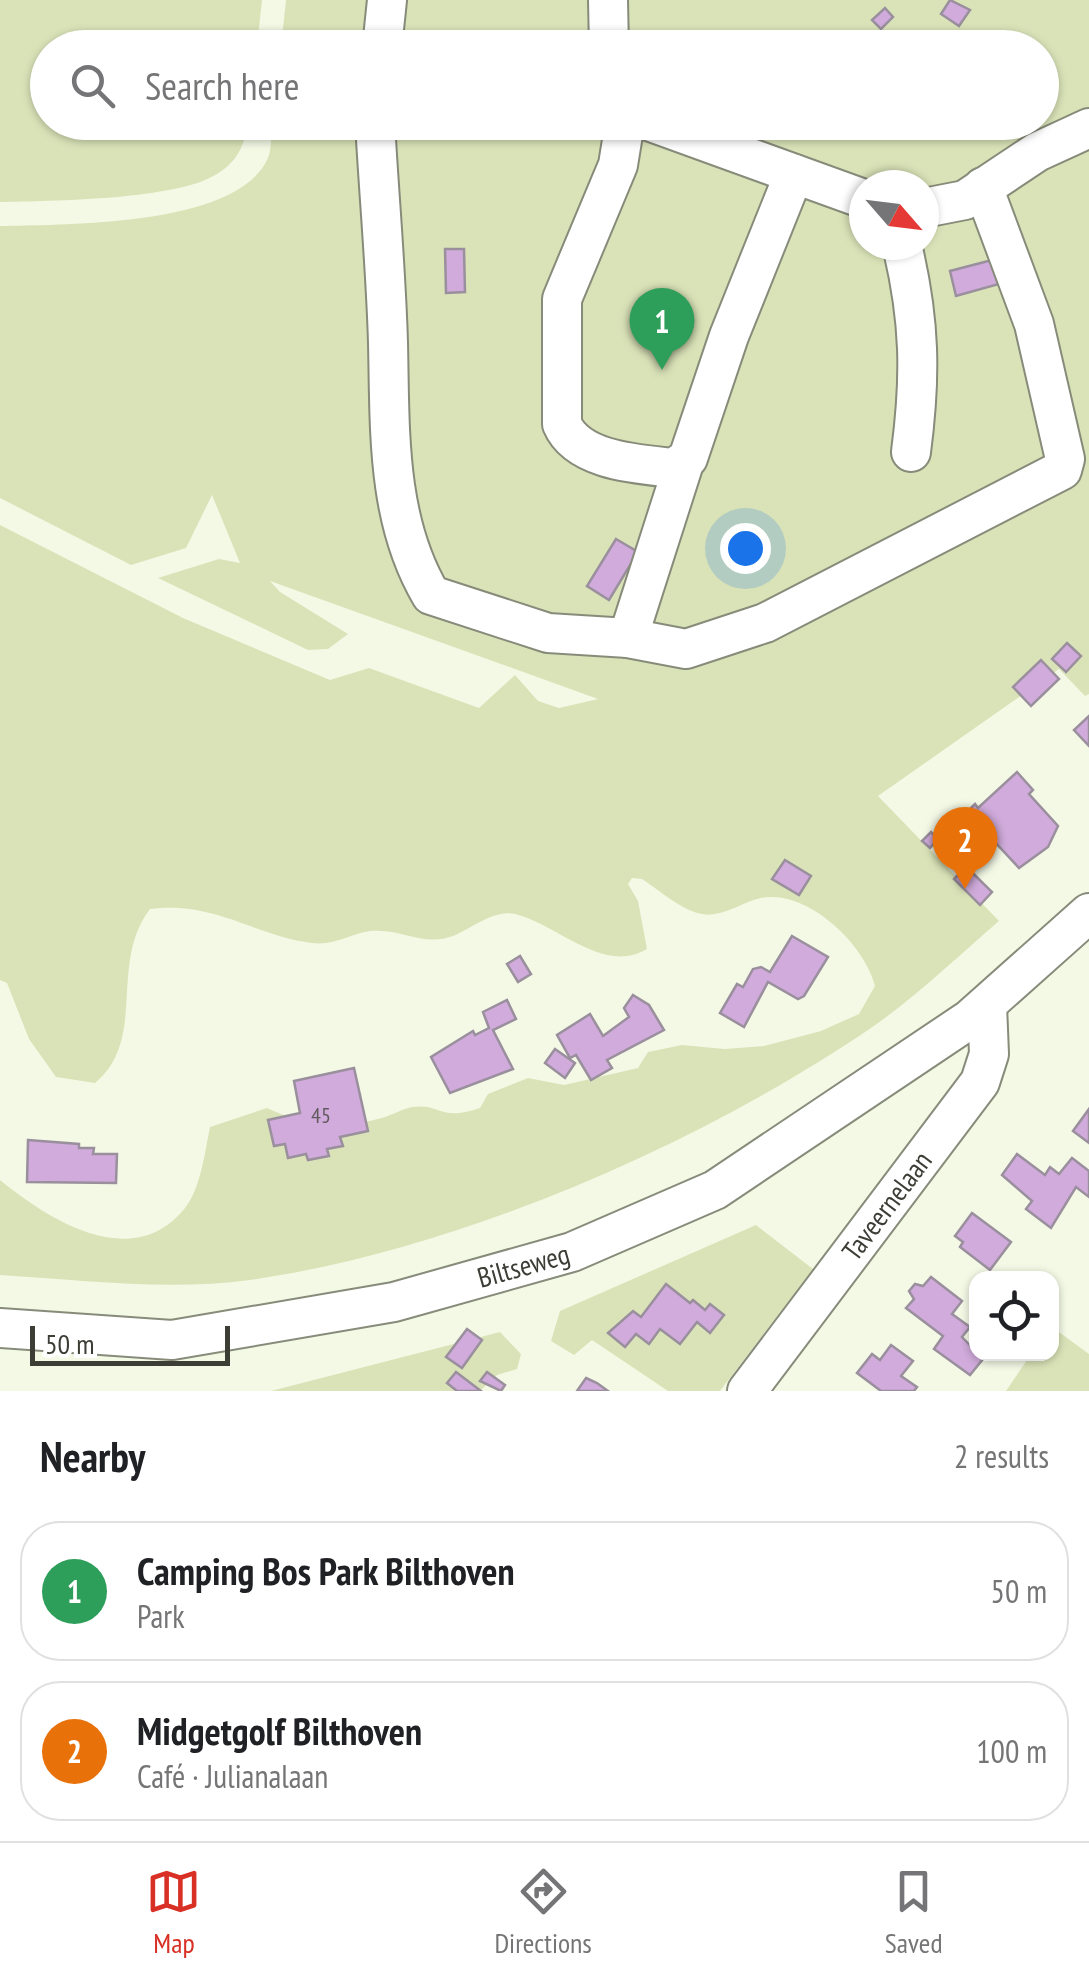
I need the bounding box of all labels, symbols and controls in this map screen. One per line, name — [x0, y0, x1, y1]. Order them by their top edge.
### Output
search box — [30, 30, 1059, 140]
icon: search — [65, 58, 120, 113]
text: Search here — [145, 61, 299, 110]
north arrow — [849, 170, 939, 260]
pin: 1 — [630, 288, 694, 370]
your location — [720, 523, 771, 574]
pin: 2 — [932, 806, 998, 889]
house number: 45 — [311, 1101, 331, 1129]
street label: Taveernelaan — [833, 1143, 940, 1268]
street label: Biltseweg — [473, 1235, 573, 1296]
map controls — [969, 1271, 1059, 1361]
button: locate — [969, 1271, 1059, 1361]
scale bar — [30, 1321, 230, 1366]
text: 50 m — [45, 1325, 94, 1362]
text: Nearby — [40, 1429, 145, 1484]
text: 2 results — [954, 1435, 1049, 1477]
text: Camping Bos Park Bilthoven — [137, 1546, 515, 1595]
text: 1 — [67, 1570, 82, 1612]
text: 50 m — [991, 1570, 1047, 1612]
text: Park — [137, 1595, 185, 1637]
text: Midgetgolf Bilthoven — [137, 1706, 422, 1755]
text: 2 — [67, 1730, 82, 1772]
text: 100 m — [976, 1730, 1047, 1772]
text: Café · Julianalaan — [137, 1755, 328, 1797]
tab: Map — [146, 1864, 201, 1961]
tab: Directions — [494, 1864, 592, 1961]
tab: Saved — [885, 1864, 943, 1961]

